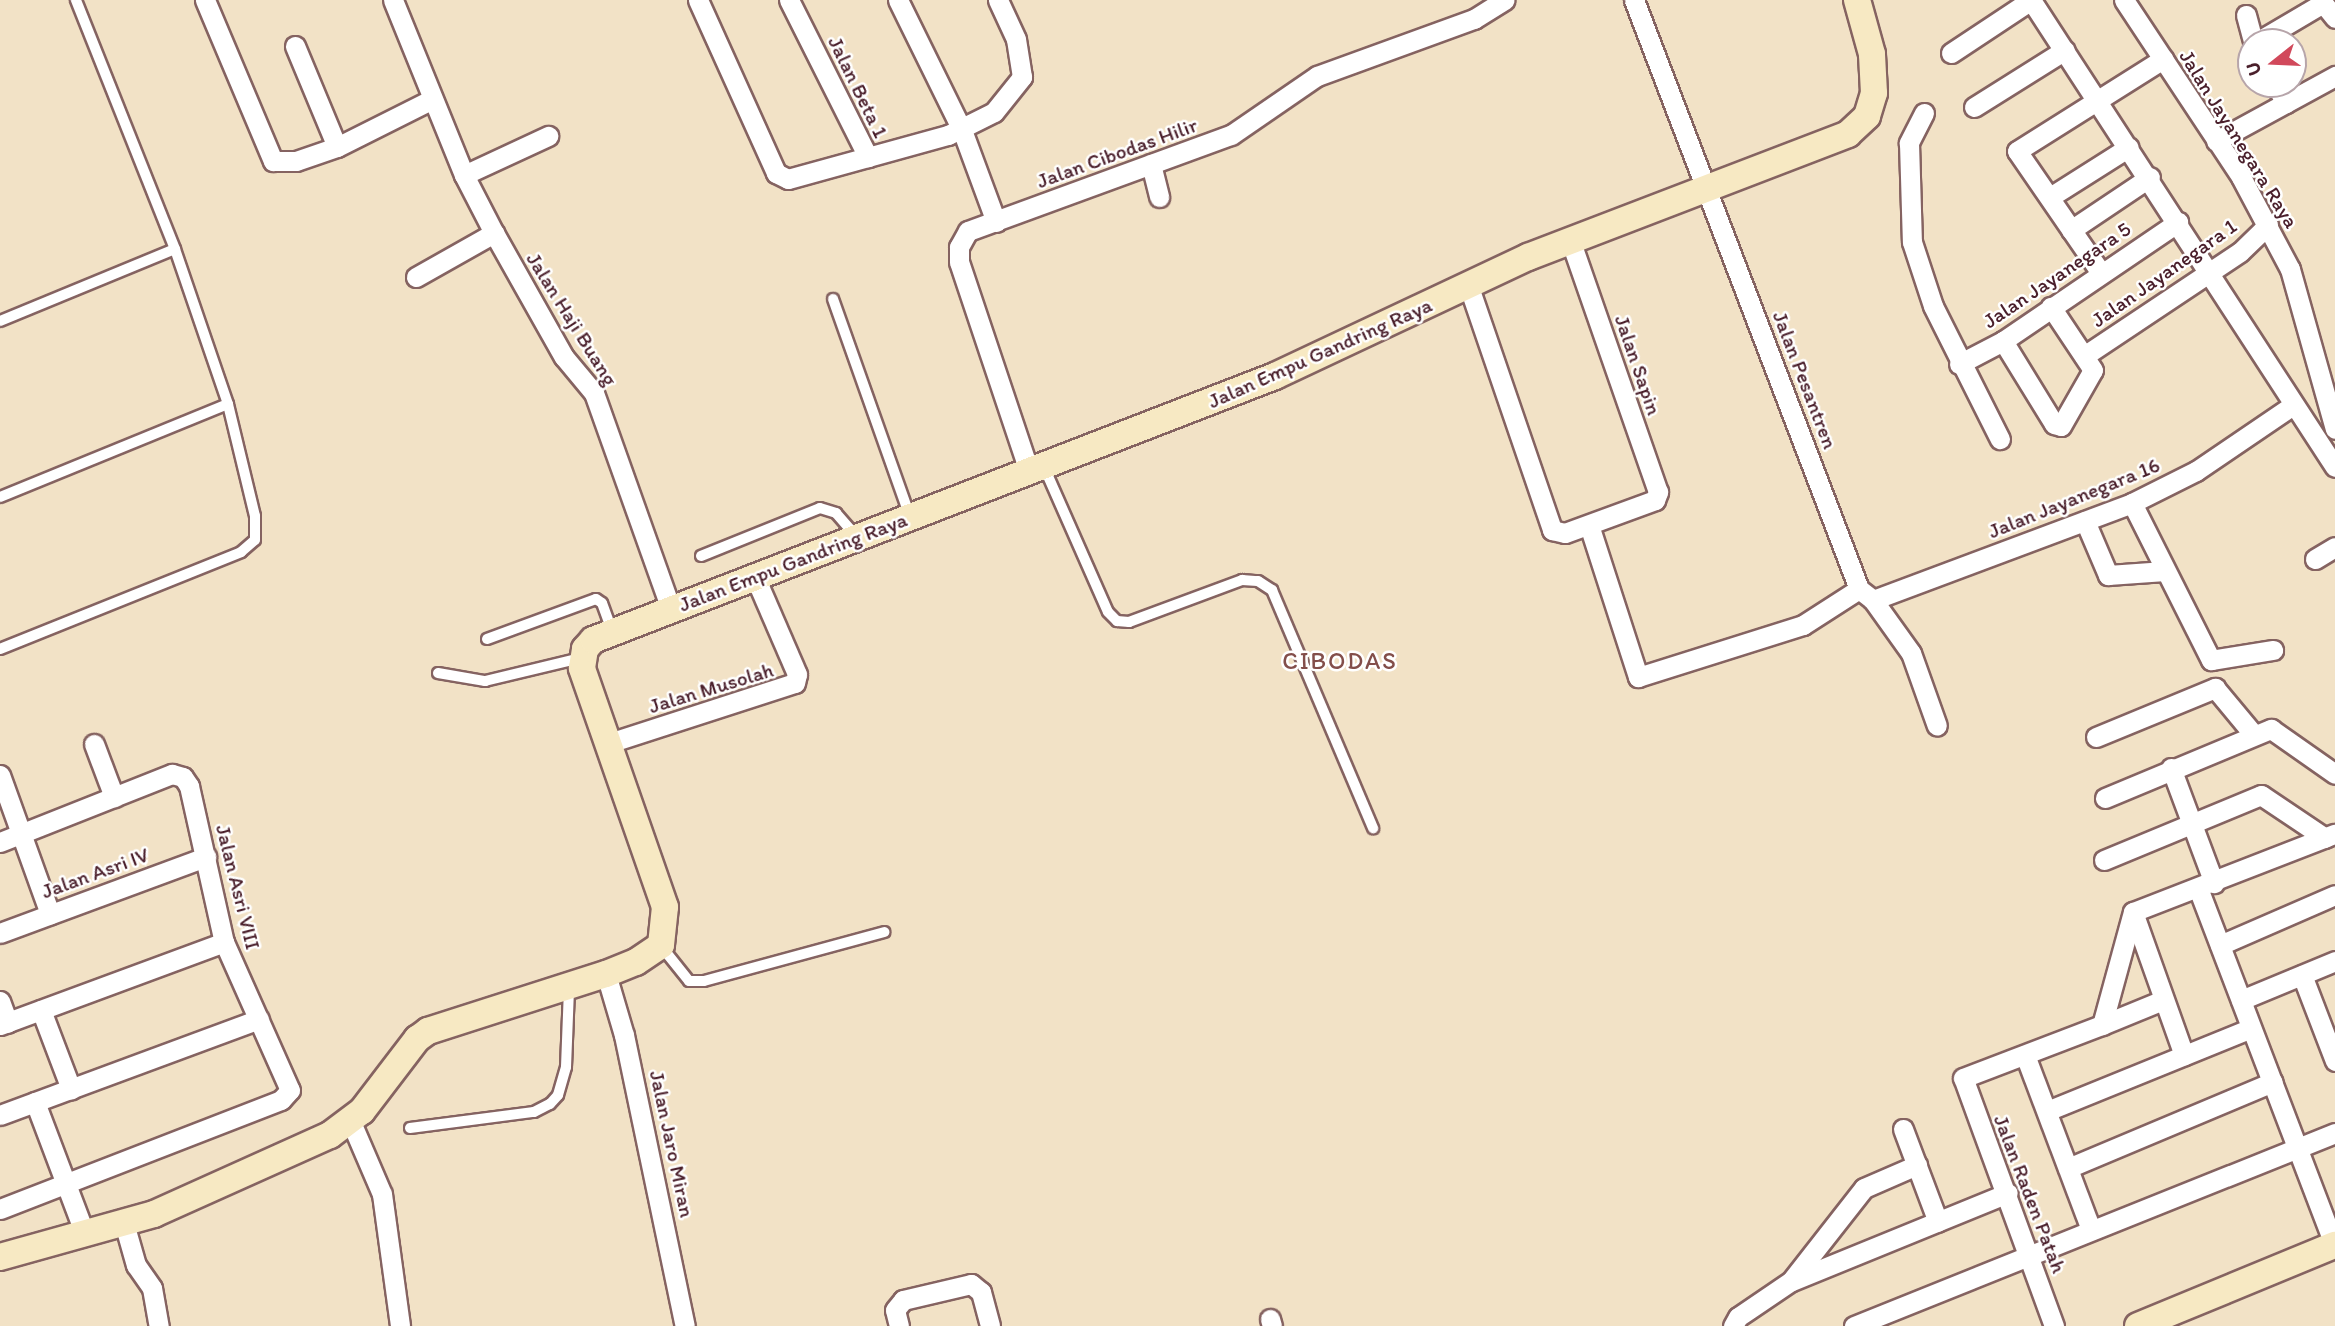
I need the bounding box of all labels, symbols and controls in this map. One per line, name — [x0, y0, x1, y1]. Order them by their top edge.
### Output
north arrow — [2237, 28, 2307, 98]
street label: Jalan Beta 1 — [823, 32, 893, 142]
street label: Jalan Jayanegara Raya — [2174, 46, 2304, 232]
text: U — [2241, 59, 2266, 79]
street label: Jalan Cibodas Hilir — [1033, 112, 1201, 194]
street label: Jalan Jayanegara 1 — [2087, 214, 2241, 332]
street label: Jalan Jayanegara 5 — [1979, 217, 2135, 333]
street label: Jalan Haji Buang — [521, 248, 623, 390]
street label: Jalan Empu Gandring Raya — [1204, 292, 1436, 414]
street label: Jalan Pesantren — [1768, 309, 1842, 451]
street label: Jalan Sapin — [1609, 312, 1667, 418]
street label: Jalan Jayanegara 16 — [1985, 452, 2163, 544]
street label: Jalan Empu Gandring Raya — [676, 507, 910, 617]
district label: CIBODAS — [1283, 647, 1397, 675]
street label: Jalan Musolah — [646, 657, 776, 719]
street label: Jalan Asri VIII — [210, 822, 266, 952]
street label: Jalan Asri IV — [37, 842, 153, 904]
street label: Jalan Jaro Miran — [644, 1068, 700, 1220]
street label: Jalan Raden Patah — [1989, 1112, 2071, 1276]

